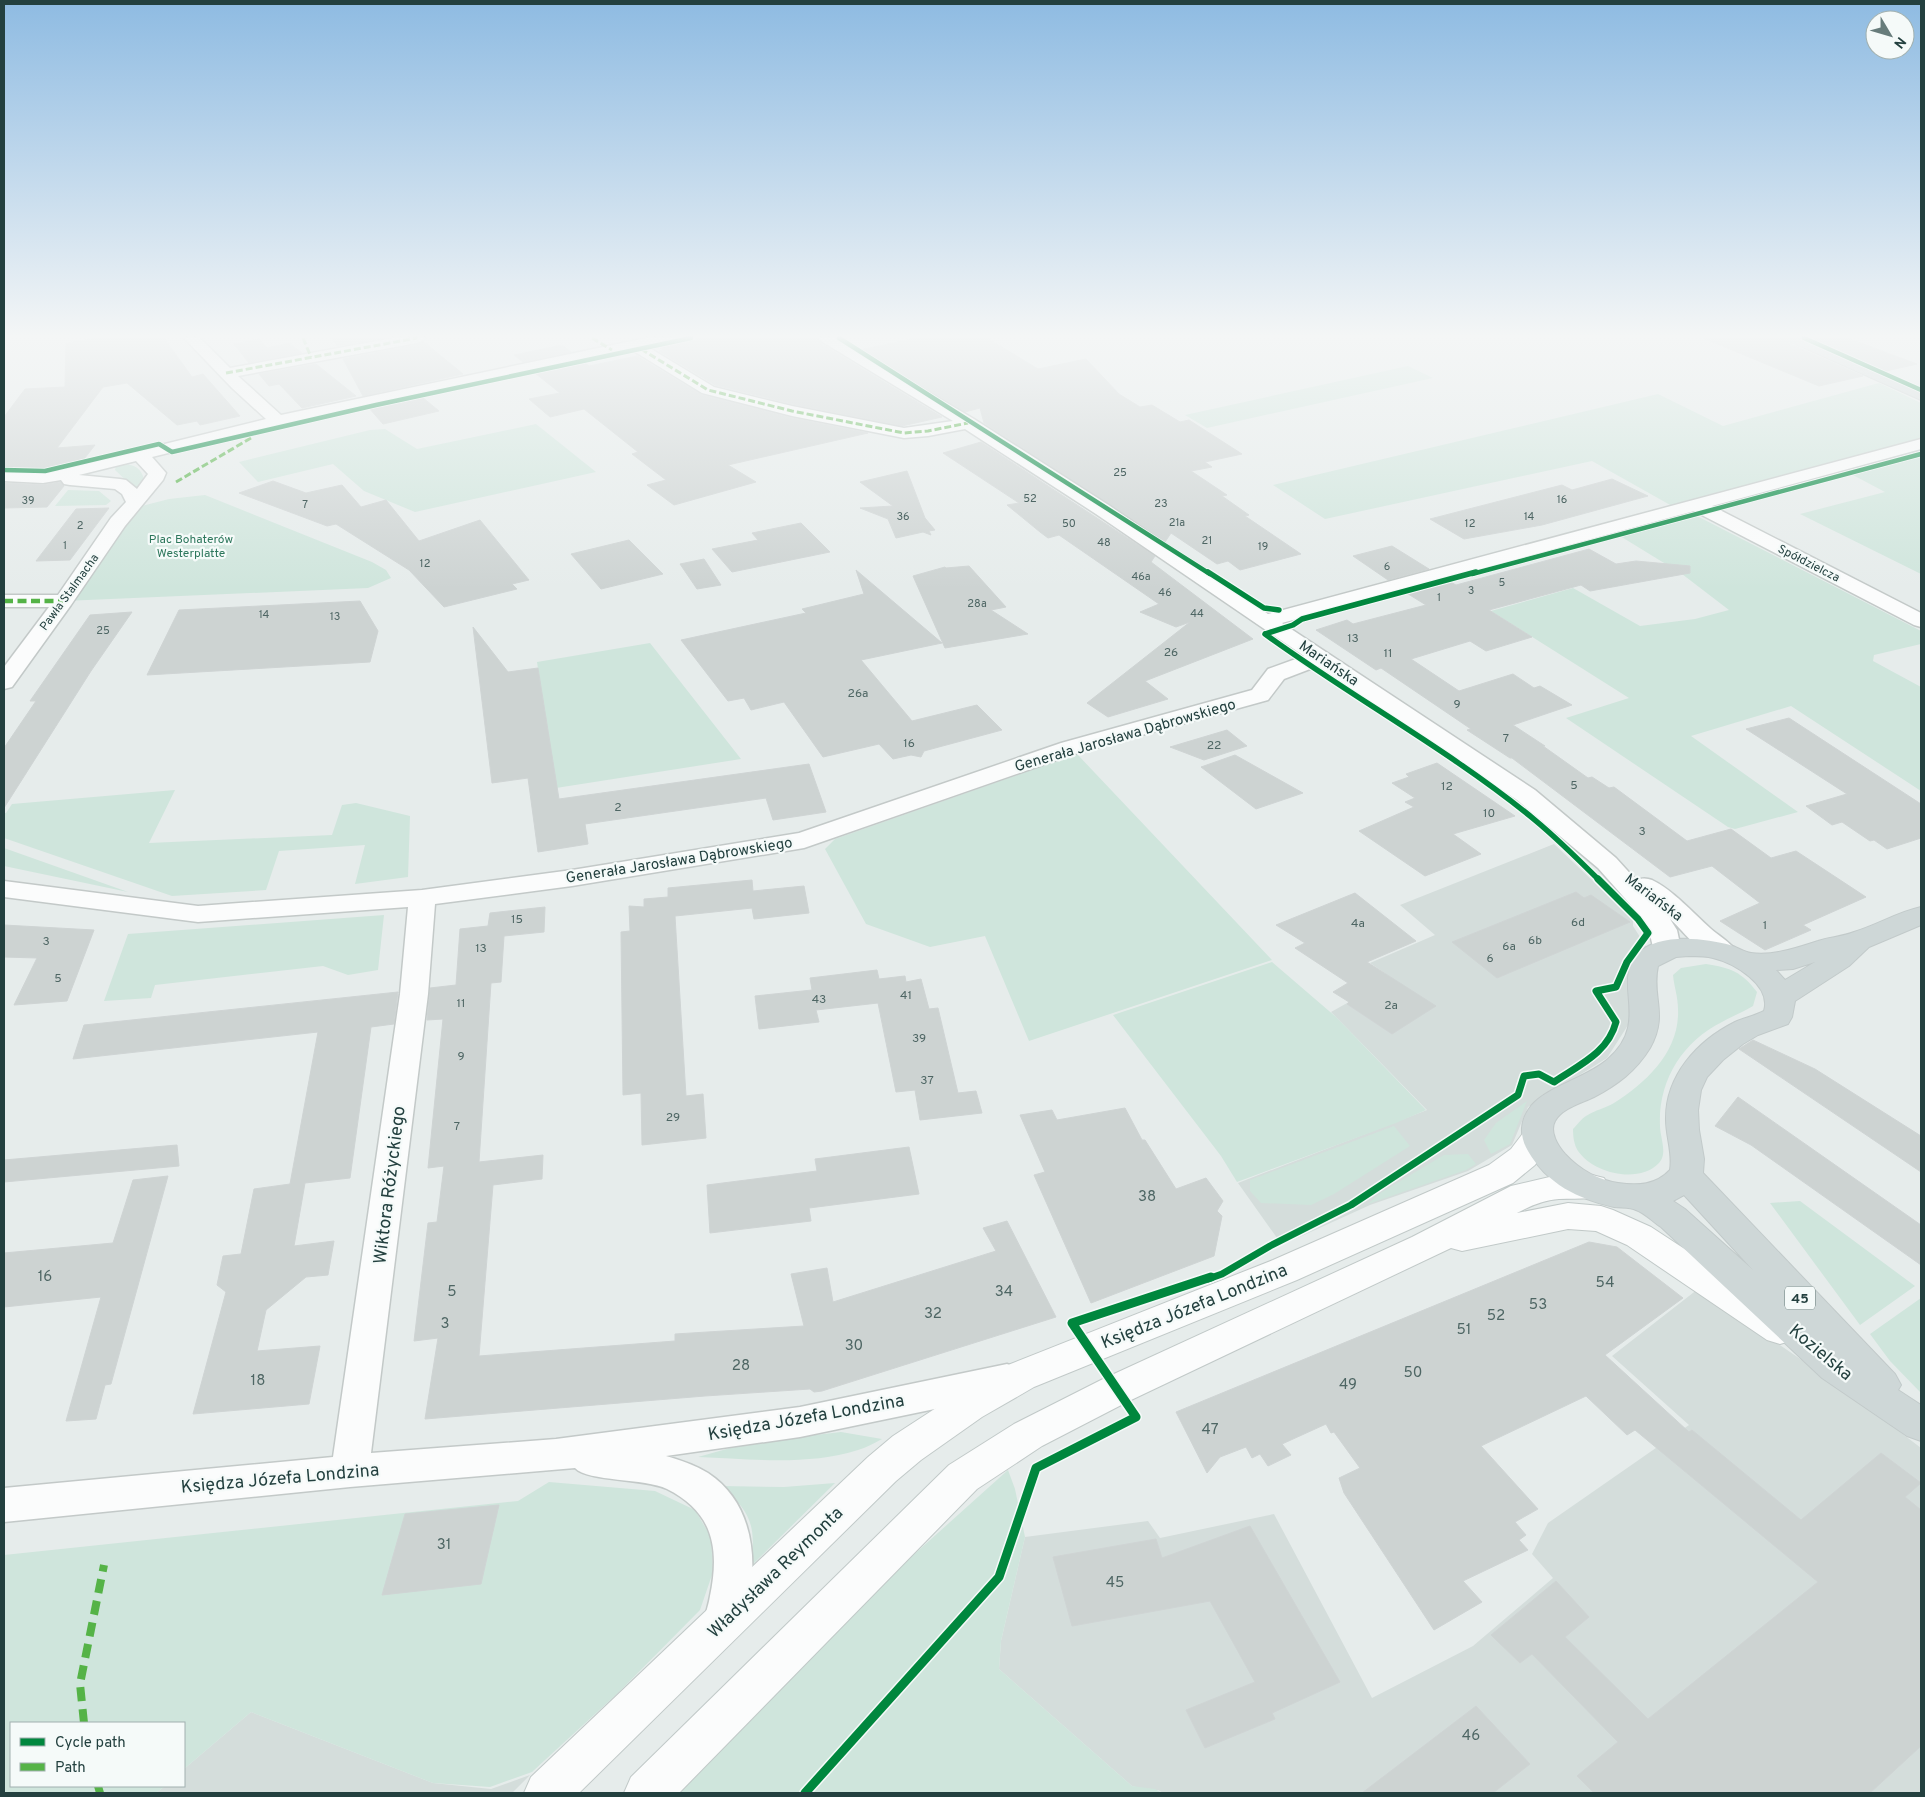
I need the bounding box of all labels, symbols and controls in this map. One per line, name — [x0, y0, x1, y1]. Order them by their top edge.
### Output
north arrow — [1865, 10, 1915, 60]
text: N — [1889, 33, 1909, 51]
house number: 25 — [1113, 466, 1127, 480]
house number: 52 — [1023, 492, 1037, 506]
house number: 16 — [1557, 493, 1567, 507]
house number: 39 — [22, 494, 34, 508]
house number: 23 — [1154, 497, 1168, 511]
house number: 7 — [302, 498, 308, 512]
house number: 36 — [896, 510, 910, 524]
house number: 14 — [1524, 510, 1535, 524]
house number: 21a — [1169, 516, 1185, 530]
house number: 50 — [1062, 517, 1076, 531]
house number: 12 — [1465, 517, 1475, 531]
house number: 2 — [77, 519, 83, 533]
park label: Plac Bohaterów Westerplatte — [149, 532, 234, 562]
house number: 21 — [1202, 534, 1212, 548]
house number: 48 — [1097, 536, 1111, 550]
house number: 1 — [63, 539, 67, 553]
house number: 19 — [1258, 540, 1268, 554]
street label: Spółdzielcza — [1775, 541, 1842, 586]
street label: Pawła Stalmacha — [37, 551, 103, 634]
house number: 12 — [420, 557, 430, 571]
house number: 6 — [1384, 560, 1390, 574]
house number: 46a — [1131, 570, 1151, 584]
house number: 5 — [1499, 576, 1506, 590]
house number: 3 — [1468, 584, 1474, 598]
house number: 46 — [1158, 586, 1172, 600]
house number: 1 — [1437, 591, 1441, 605]
house number: 28a — [967, 597, 987, 611]
house number: 44 — [1190, 607, 1204, 621]
house number: 14 — [259, 608, 270, 622]
house number: 13 — [330, 610, 340, 624]
house number: 25 — [96, 624, 110, 638]
house number: 13 — [1347, 631, 1359, 647]
street label: Mariańska — [1295, 637, 1362, 691]
house number: 26 — [1164, 645, 1178, 661]
house number: 11 — [1384, 646, 1392, 662]
house number: 26a — [848, 686, 868, 702]
street label: Generała Jarosława Dąbrowskiego — [1013, 696, 1238, 777]
house number: 9 — [1453, 697, 1461, 713]
house number: 7 — [1503, 731, 1509, 747]
house number: 16 — [903, 736, 915, 752]
house number: 22 — [1207, 738, 1221, 754]
house number: 5 — [1570, 778, 1578, 794]
house number: 12 — [1441, 779, 1453, 795]
house number: 2 — [614, 800, 622, 816]
house number: 10 — [1483, 806, 1495, 822]
house number: 3 — [1638, 824, 1646, 840]
street label: Generała Jarosława Dąbrowskiego — [565, 834, 794, 889]
street label: Mariańska — [1620, 870, 1686, 926]
house number: 15 — [511, 912, 523, 928]
house number: 6d — [1571, 915, 1585, 931]
house number: 4a — [1351, 916, 1365, 932]
house number: 1 — [1763, 918, 1767, 934]
house number: 6b — [1528, 933, 1542, 949]
house number: 3 — [42, 934, 50, 950]
house number: 6a — [1502, 939, 1516, 955]
house number: 13 — [475, 941, 487, 957]
house number: 6 — [1486, 951, 1494, 967]
house number: 5 — [54, 971, 62, 987]
house number: 41 — [900, 988, 912, 1004]
house number: 43 — [812, 992, 826, 1008]
house number: 11 — [457, 996, 465, 1012]
house number: 2a — [1384, 998, 1398, 1014]
house number: 39 — [912, 1031, 926, 1047]
house number: 9 — [457, 1049, 465, 1065]
house number: 37 — [920, 1073, 934, 1089]
street label: Wiktora Różyckiego — [369, 1105, 412, 1266]
house number: 29 — [666, 1110, 680, 1126]
house number: 7 — [454, 1119, 460, 1135]
house number: 38 — [1138, 1188, 1156, 1207]
street label: Księdza Józefa Londzina — [1098, 1259, 1291, 1355]
house number: 16 — [38, 1268, 52, 1287]
house number: 54 — [1596, 1274, 1614, 1293]
house number: 5 — [447, 1283, 457, 1302]
house number: 34 — [995, 1283, 1013, 1302]
road number: 45 — [1785, 1286, 1815, 1310]
house number: 53 — [1529, 1296, 1547, 1315]
house number: 32 — [924, 1305, 942, 1324]
house number: 52 — [1487, 1307, 1505, 1326]
house number: 3 — [440, 1315, 450, 1334]
street label: Kozielska — [1783, 1320, 1857, 1387]
house number: 51 — [1457, 1321, 1471, 1340]
house number: 30 — [845, 1337, 863, 1356]
house number: 28 — [732, 1357, 750, 1376]
house number: 50 — [1404, 1364, 1422, 1383]
house number: 18 — [251, 1372, 265, 1391]
house number: 49 — [1339, 1376, 1357, 1395]
street label: Księdza Józefa Londzina — [706, 1390, 906, 1447]
house number: 47 — [1202, 1421, 1219, 1440]
street label: Księdza Józefa Londzina — [180, 1459, 380, 1500]
street label: Władysława Reymonta — [703, 1502, 849, 1644]
house number: 31 — [437, 1536, 451, 1555]
house number: 45 — [1106, 1574, 1124, 1593]
legend — [10, 1722, 185, 1787]
house number: 46 — [1462, 1727, 1480, 1746]
text: Cycle path — [55, 1734, 126, 1753]
text: Path — [55, 1759, 86, 1778]

